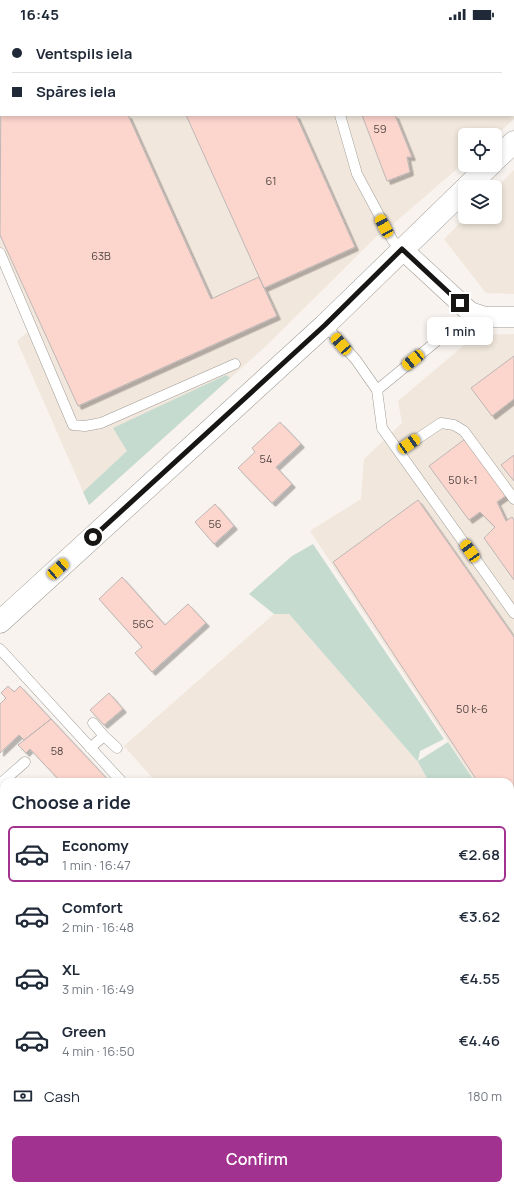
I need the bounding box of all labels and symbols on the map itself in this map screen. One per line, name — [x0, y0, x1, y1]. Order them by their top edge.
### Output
house number: 59 — [373, 121, 387, 136]
house number: 61 — [266, 173, 276, 188]
car — [373, 213, 395, 239]
house number: 63B — [91, 248, 111, 263]
route end — [451, 294, 469, 312]
callout: 1 min — [427, 317, 493, 345]
car — [329, 331, 353, 357]
car — [400, 348, 426, 372]
car — [396, 432, 422, 456]
house number: 54 — [260, 451, 272, 466]
house number: 50 k-1 — [448, 472, 478, 487]
house number: 56 — [208, 516, 222, 531]
route start — [84, 528, 102, 546]
car — [458, 538, 482, 564]
car — [45, 557, 71, 581]
house number: 56C — [132, 616, 154, 631]
house number: 50 k-6 — [456, 701, 488, 716]
house number: 58 — [51, 743, 63, 758]

